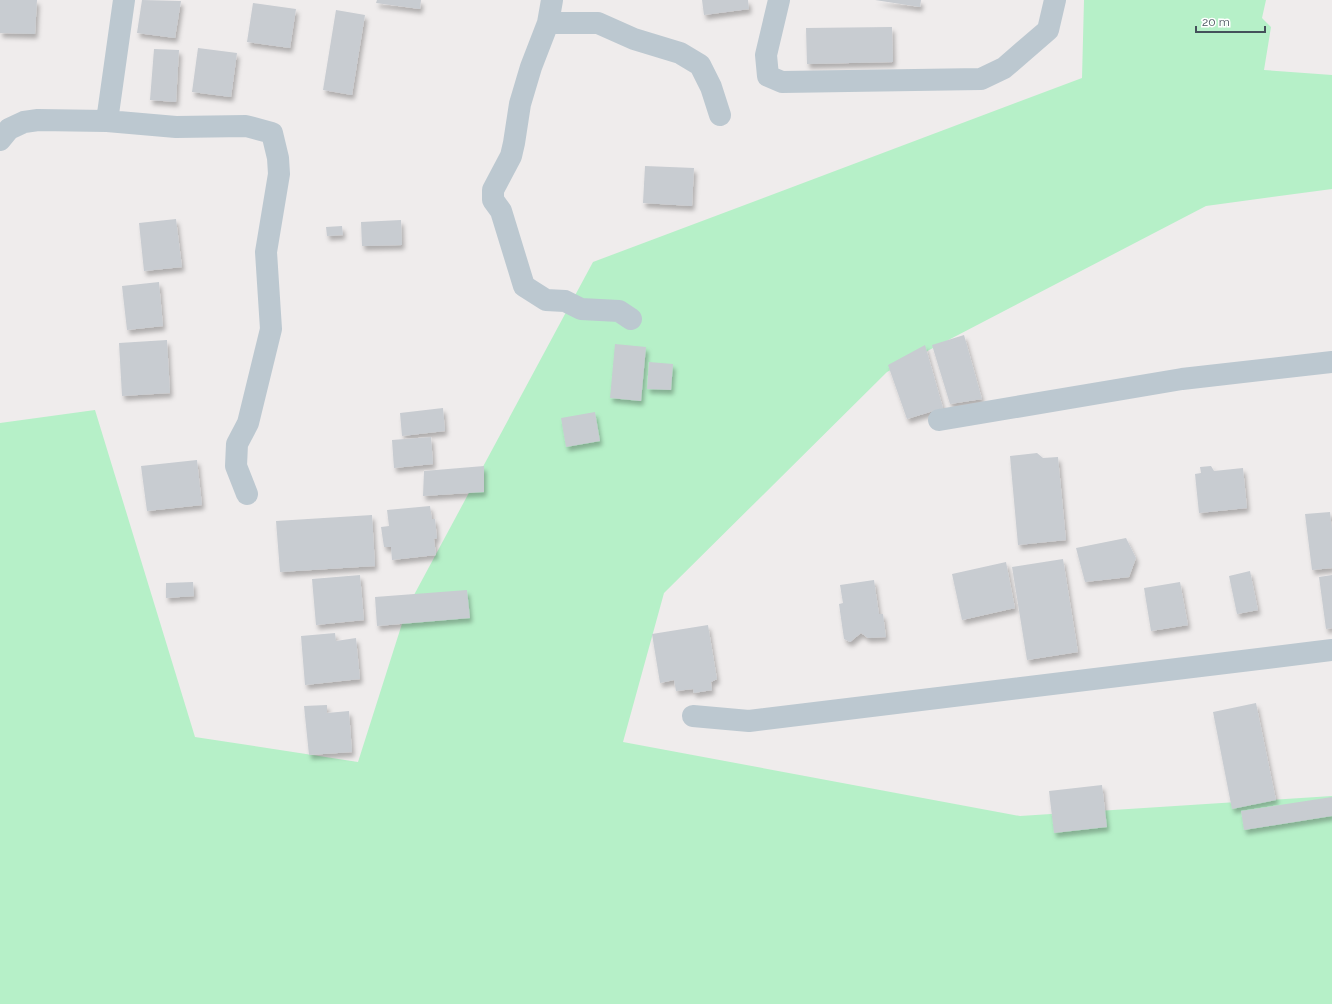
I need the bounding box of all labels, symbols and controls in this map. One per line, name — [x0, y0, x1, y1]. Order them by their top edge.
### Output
scale bar — [1196, 8, 1265, 34]
text: 20 m — [1202, 15, 1230, 29]

